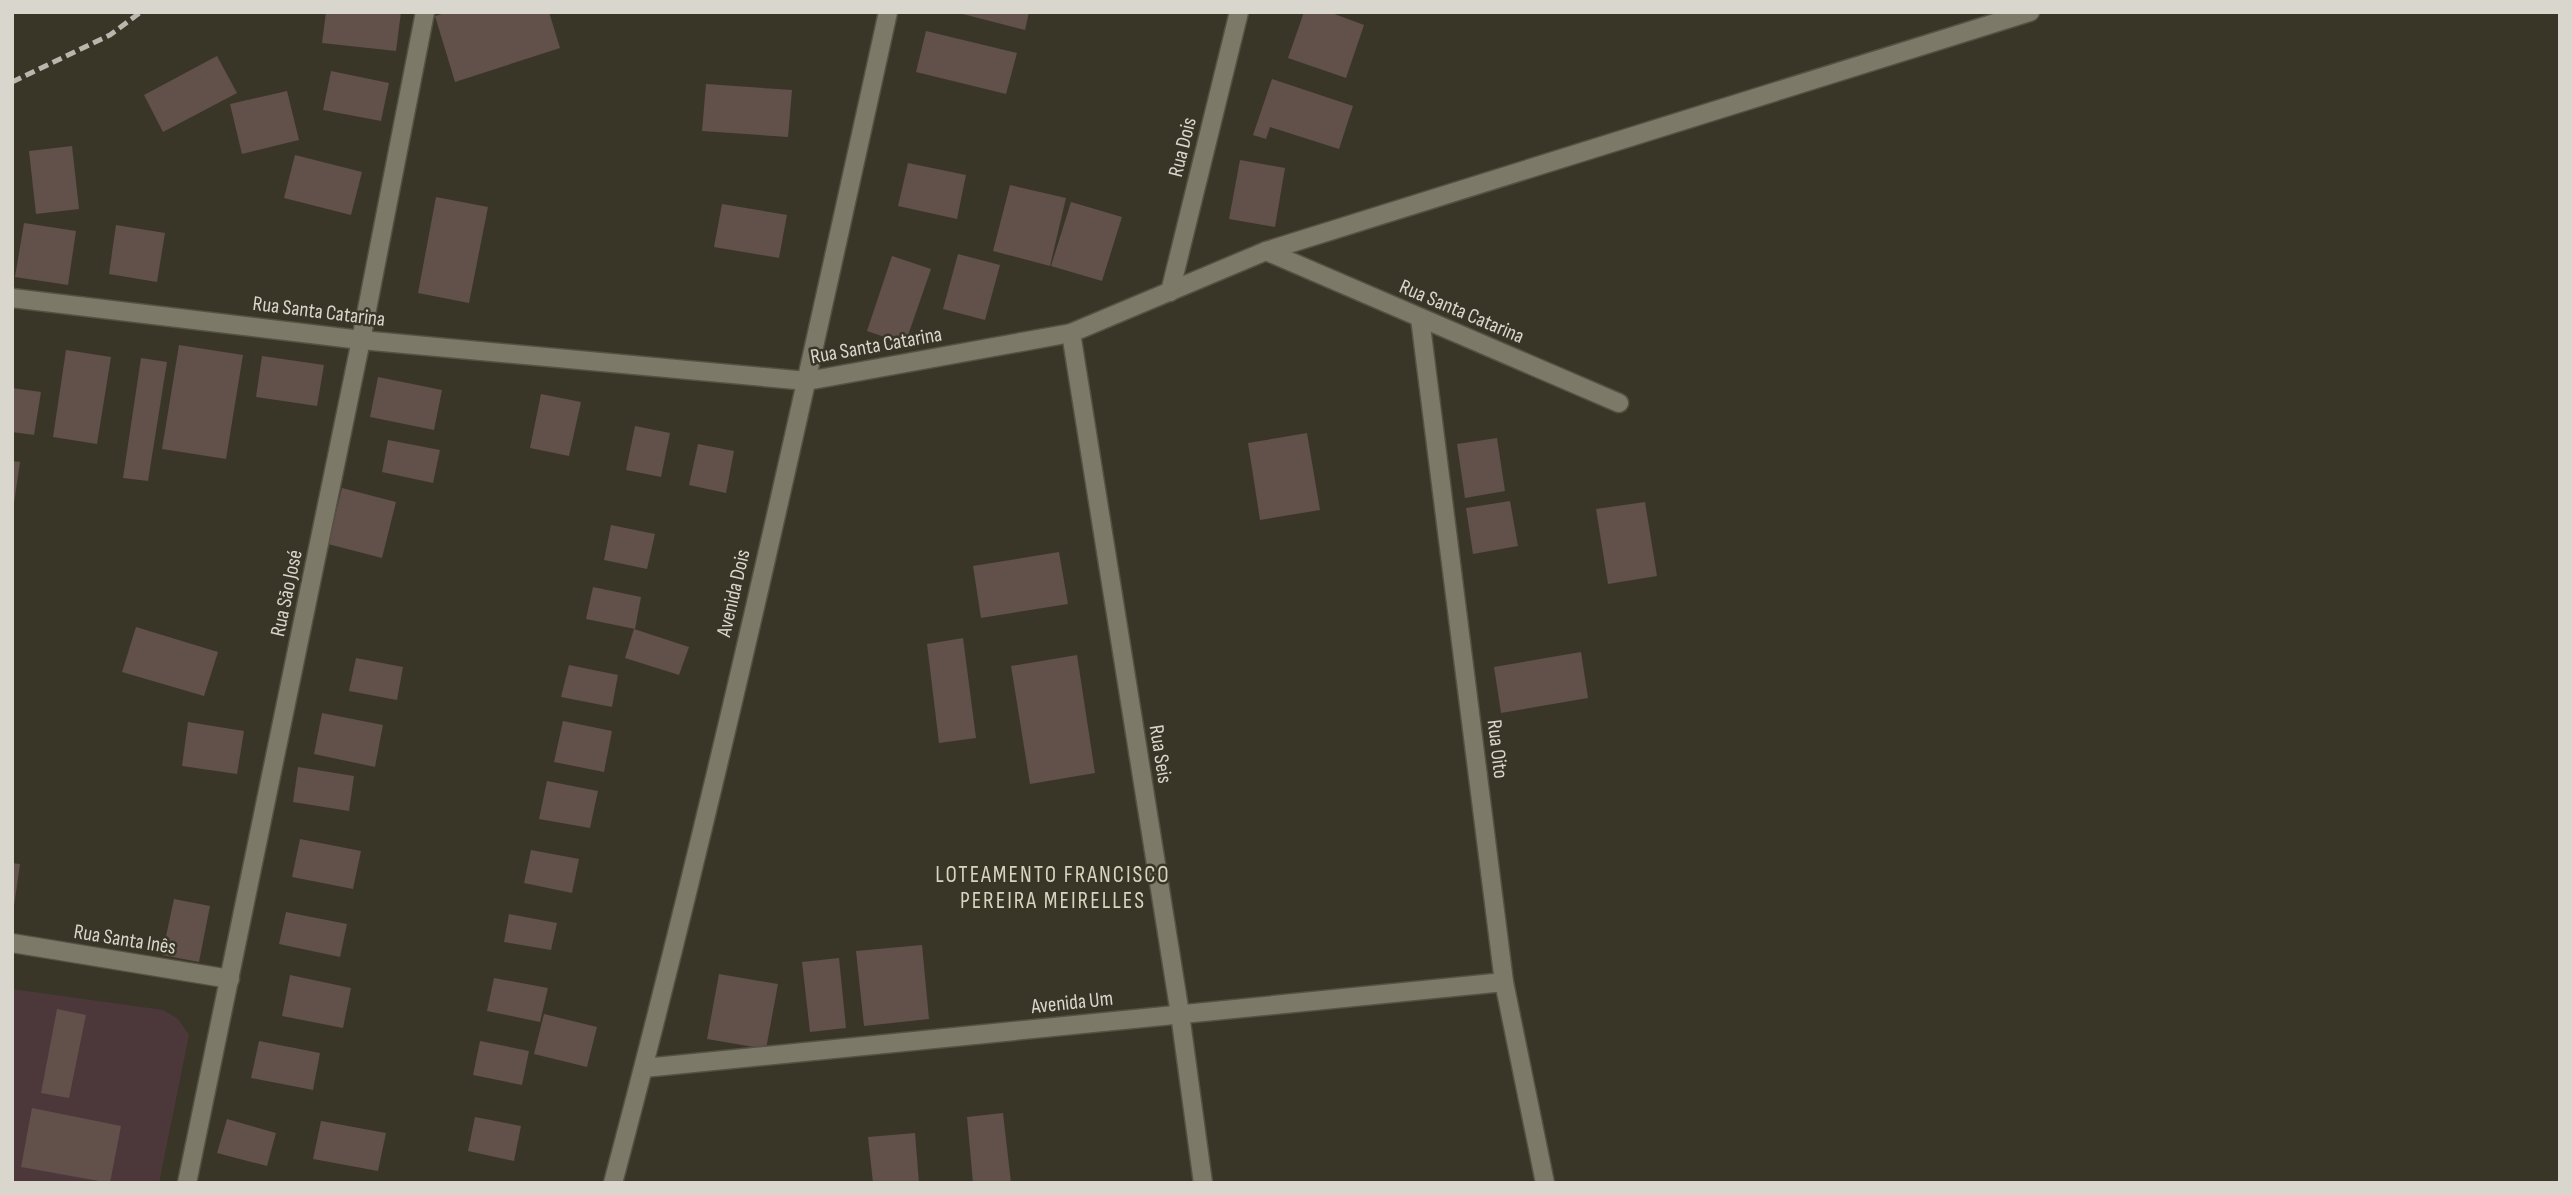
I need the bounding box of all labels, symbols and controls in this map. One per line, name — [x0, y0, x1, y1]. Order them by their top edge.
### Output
street label: Rua Dois — [1163, 115, 1202, 179]
street label: Rua Santa Catarina — [1396, 274, 1528, 349]
street label: Rua Santa Catarina — [251, 291, 387, 332]
street label: Rua Santa Catarina — [808, 322, 944, 369]
street label: Rua São José — [265, 547, 308, 639]
street label: Avenida Dois — [711, 547, 756, 640]
street label: Rua Oito — [1481, 718, 1514, 780]
street label: Rua Seis — [1144, 723, 1177, 785]
district label: LOTEAMENTO FRANCISCO PEREIRA MEIRELLES — [935, 861, 1171, 915]
street label: Rua Santa Inês — [72, 919, 178, 960]
street label: Avenida Um — [1029, 986, 1114, 1019]

